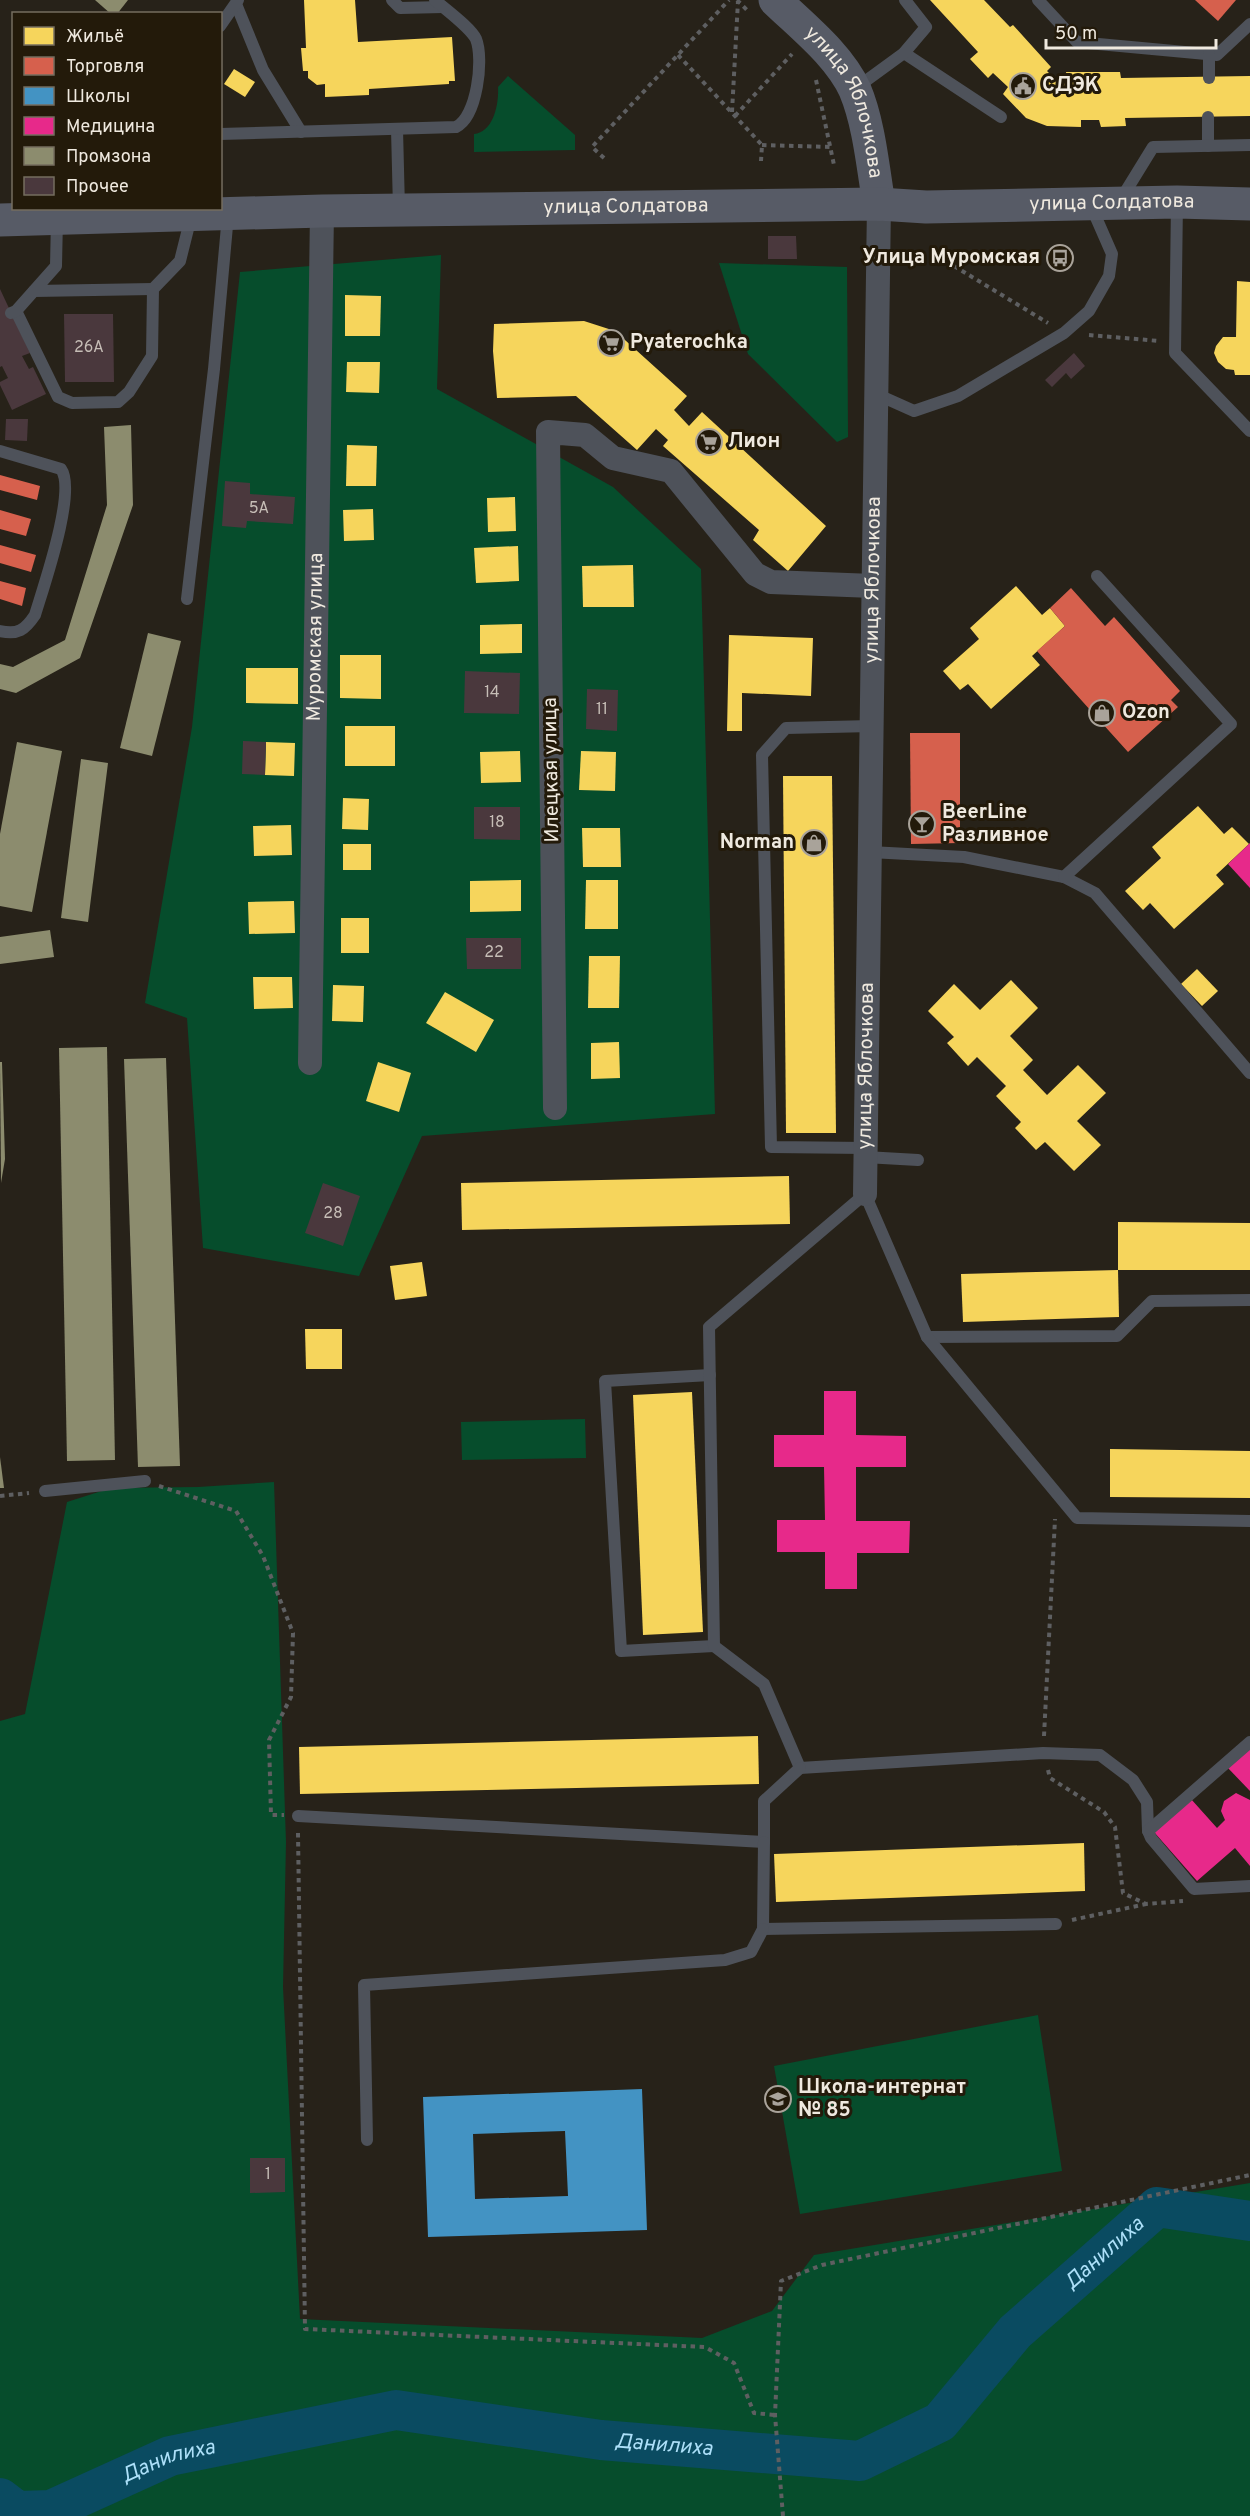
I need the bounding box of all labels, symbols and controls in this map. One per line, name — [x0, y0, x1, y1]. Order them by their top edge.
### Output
legend — [12, 12, 222, 210]
scale bar — [1046, 12, 1216, 50]
street label: улица Яблочкова — [798, 21, 888, 180]
text: 50 m — [1055, 23, 1097, 46]
text: Жильё — [66, 26, 124, 49]
text: Торговля — [66, 56, 144, 79]
public building icon: СДЭК — [1008, 71, 1038, 101]
place label: СДЭК — [1042, 73, 1099, 99]
text: Школы — [66, 86, 130, 109]
text: Медицина — [66, 116, 155, 139]
text: Промзона — [66, 146, 151, 169]
text: Прочее — [66, 176, 129, 199]
street label: улица Солдатова — [1029, 189, 1195, 218]
street label: улица Солдатова — [543, 193, 709, 221]
bus stop icon: Улица Муромская — [1045, 243, 1075, 273]
place label: Улица Муромская — [862, 245, 1040, 271]
supermarket icon: Pyaterochka — [596, 328, 626, 358]
place label: Pyaterochka — [630, 330, 748, 356]
house number: 26А — [74, 338, 104, 358]
supermarket icon: Лион — [694, 427, 724, 457]
place label: Лион — [728, 429, 780, 455]
street label: улица Яблочкова — [859, 496, 888, 664]
house number: 5А — [249, 499, 269, 519]
street label: Муромская улица — [302, 552, 330, 722]
house number: 14 — [484, 683, 500, 703]
street label: Илецкая улица — [538, 697, 566, 843]
shop icon: Ozon — [1087, 698, 1117, 728]
house number: 11 — [596, 700, 608, 720]
place label: Ozon — [1122, 700, 1170, 726]
place label: BeerLine Разливное — [942, 800, 1049, 849]
bar icon: BeerLine Разливное — [907, 809, 937, 839]
house number: 18 — [489, 813, 505, 833]
shop icon: Norman — [799, 828, 829, 858]
place label: Norman — [720, 830, 794, 856]
house number: 22 — [484, 943, 504, 963]
street label: улица Яблочкова — [853, 982, 881, 1150]
house number: 28 — [323, 1204, 343, 1224]
place label: Школа-интернат № 85 — [798, 2075, 966, 2124]
school or university icon: Школа-интернат № 85 — [763, 2084, 793, 2114]
house number: 1 — [265, 2165, 271, 2185]
water label: Данилиха — [1059, 2211, 1150, 2296]
water label: Данилиха — [614, 2428, 714, 2463]
water label: Данилиха — [117, 2434, 218, 2490]

